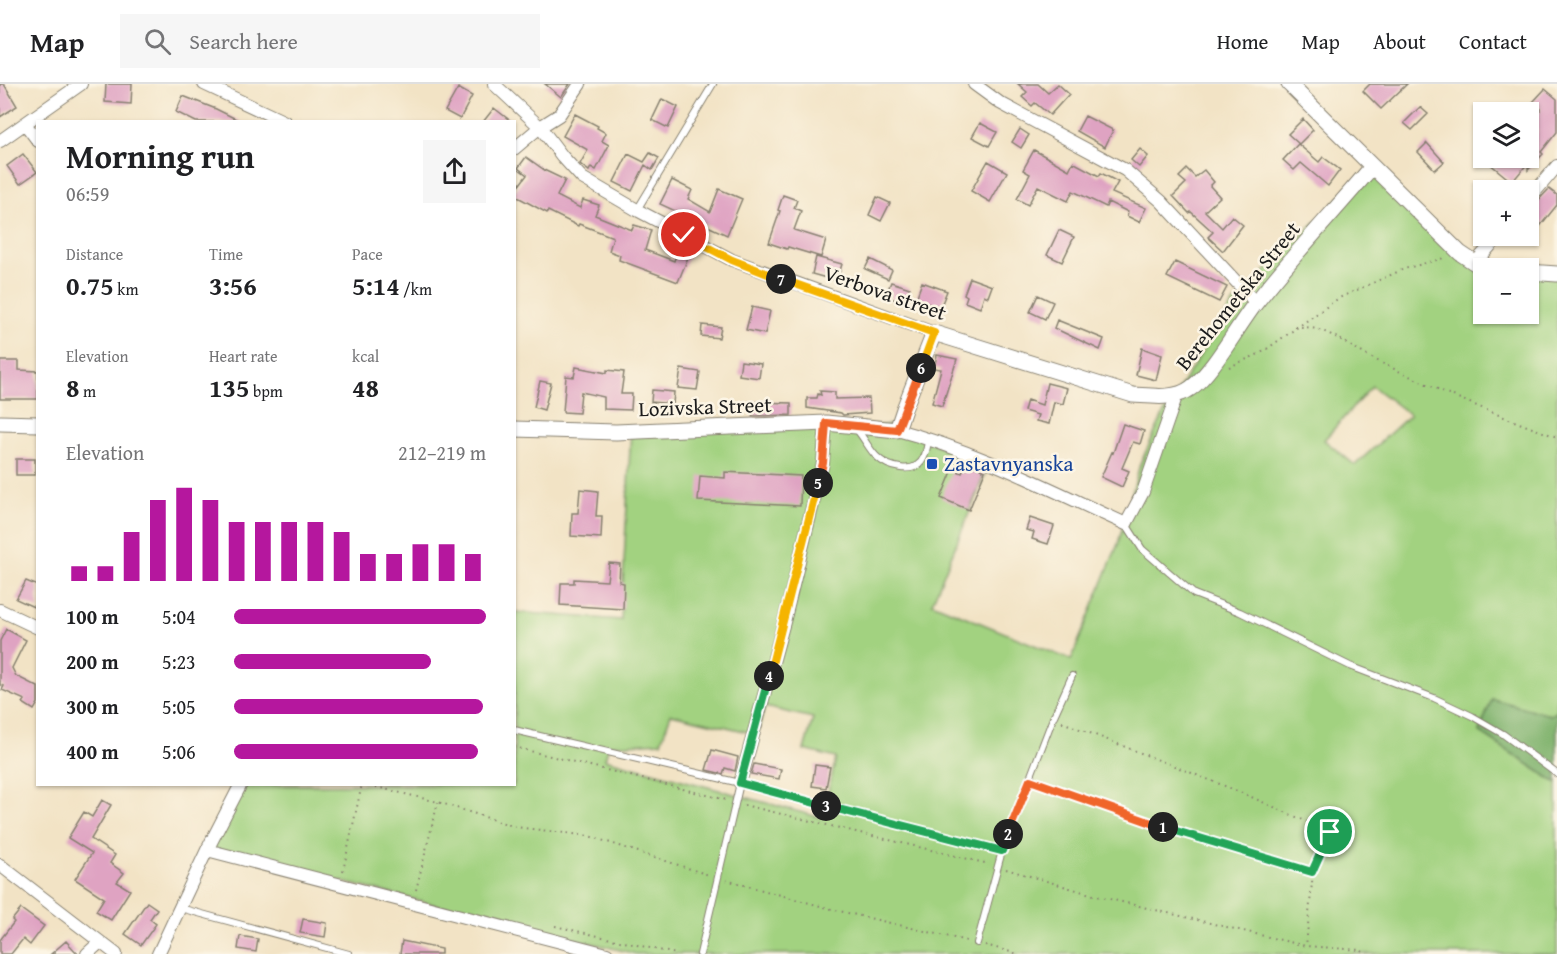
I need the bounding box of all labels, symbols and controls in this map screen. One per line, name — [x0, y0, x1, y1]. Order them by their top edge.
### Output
search box — [120, 14, 540, 68]
text: Map — [30, 21, 84, 62]
icon: search — [141, 25, 174, 58]
text: Search here — [189, 25, 298, 57]
text: Home — [1217, 26, 1268, 57]
text: Map — [1301, 26, 1340, 57]
text: About — [1373, 26, 1426, 57]
text: Contact — [1459, 26, 1527, 57]
map controls — [1473, 102, 1539, 324]
button: layers — [1473, 102, 1539, 168]
text: Morning run — [66, 132, 255, 180]
button: share — [423, 140, 486, 203]
text: 06:59 — [66, 179, 109, 208]
button: + — [1473, 180, 1539, 246]
pin — [658, 209, 709, 260]
street label: Berehometska Street — [1168, 214, 1308, 377]
icon: check — [667, 218, 700, 251]
text: Distance — [66, 242, 123, 266]
text: Time — [209, 242, 243, 266]
text: Pace — [352, 242, 383, 266]
street label: Verbova street — [820, 257, 951, 328]
button: − — [1473, 258, 1539, 324]
pin: 7 — [766, 264, 796, 294]
text: 0.75 — [66, 266, 114, 305]
text: 3:56 — [209, 266, 257, 305]
text: 5:14 — [352, 266, 400, 305]
text: 7 — [777, 267, 785, 291]
text: km — [114, 277, 138, 301]
text: /km — [400, 277, 432, 301]
text: Elevation — [66, 344, 129, 368]
text: Heart rate — [209, 344, 278, 368]
text: kcal — [352, 344, 379, 368]
pin: 6 — [906, 353, 936, 383]
text: 6 — [917, 356, 925, 380]
text: 8 — [66, 368, 79, 407]
text: 135 — [209, 368, 249, 407]
text: 48 — [352, 368, 379, 407]
text: m — [79, 379, 96, 403]
text: bpm — [249, 379, 283, 403]
street label: Lozivska Street — [638, 389, 773, 424]
text: Elevation — [66, 438, 144, 467]
text: 212–219 m — [398, 438, 486, 467]
place label: Zastavnyanska — [944, 448, 1074, 479]
marker: Zastavnyanska — [925, 457, 939, 471]
pin: 5 — [803, 468, 833, 498]
text: 5 — [814, 471, 822, 495]
text: 100 m — [66, 602, 119, 631]
text: 5:04 — [162, 602, 196, 631]
text: 200 m — [66, 647, 119, 676]
text: 5:23 — [162, 647, 196, 676]
pin: 4 — [754, 661, 784, 691]
text: 4 — [765, 664, 773, 688]
text: 300 m — [66, 692, 119, 721]
text: 5:05 — [162, 692, 196, 721]
text: 400 m — [66, 737, 119, 766]
text: 5:06 — [162, 737, 196, 766]
pin: 3 — [811, 791, 841, 821]
text: 3 — [822, 794, 830, 818]
pin — [1304, 806, 1355, 857]
pin: 1 — [1148, 812, 1178, 842]
text: 1 — [1159, 815, 1167, 839]
icon: arrive — [1313, 815, 1346, 848]
pin: 2 — [993, 819, 1023, 849]
text: 2 — [1004, 822, 1012, 846]

